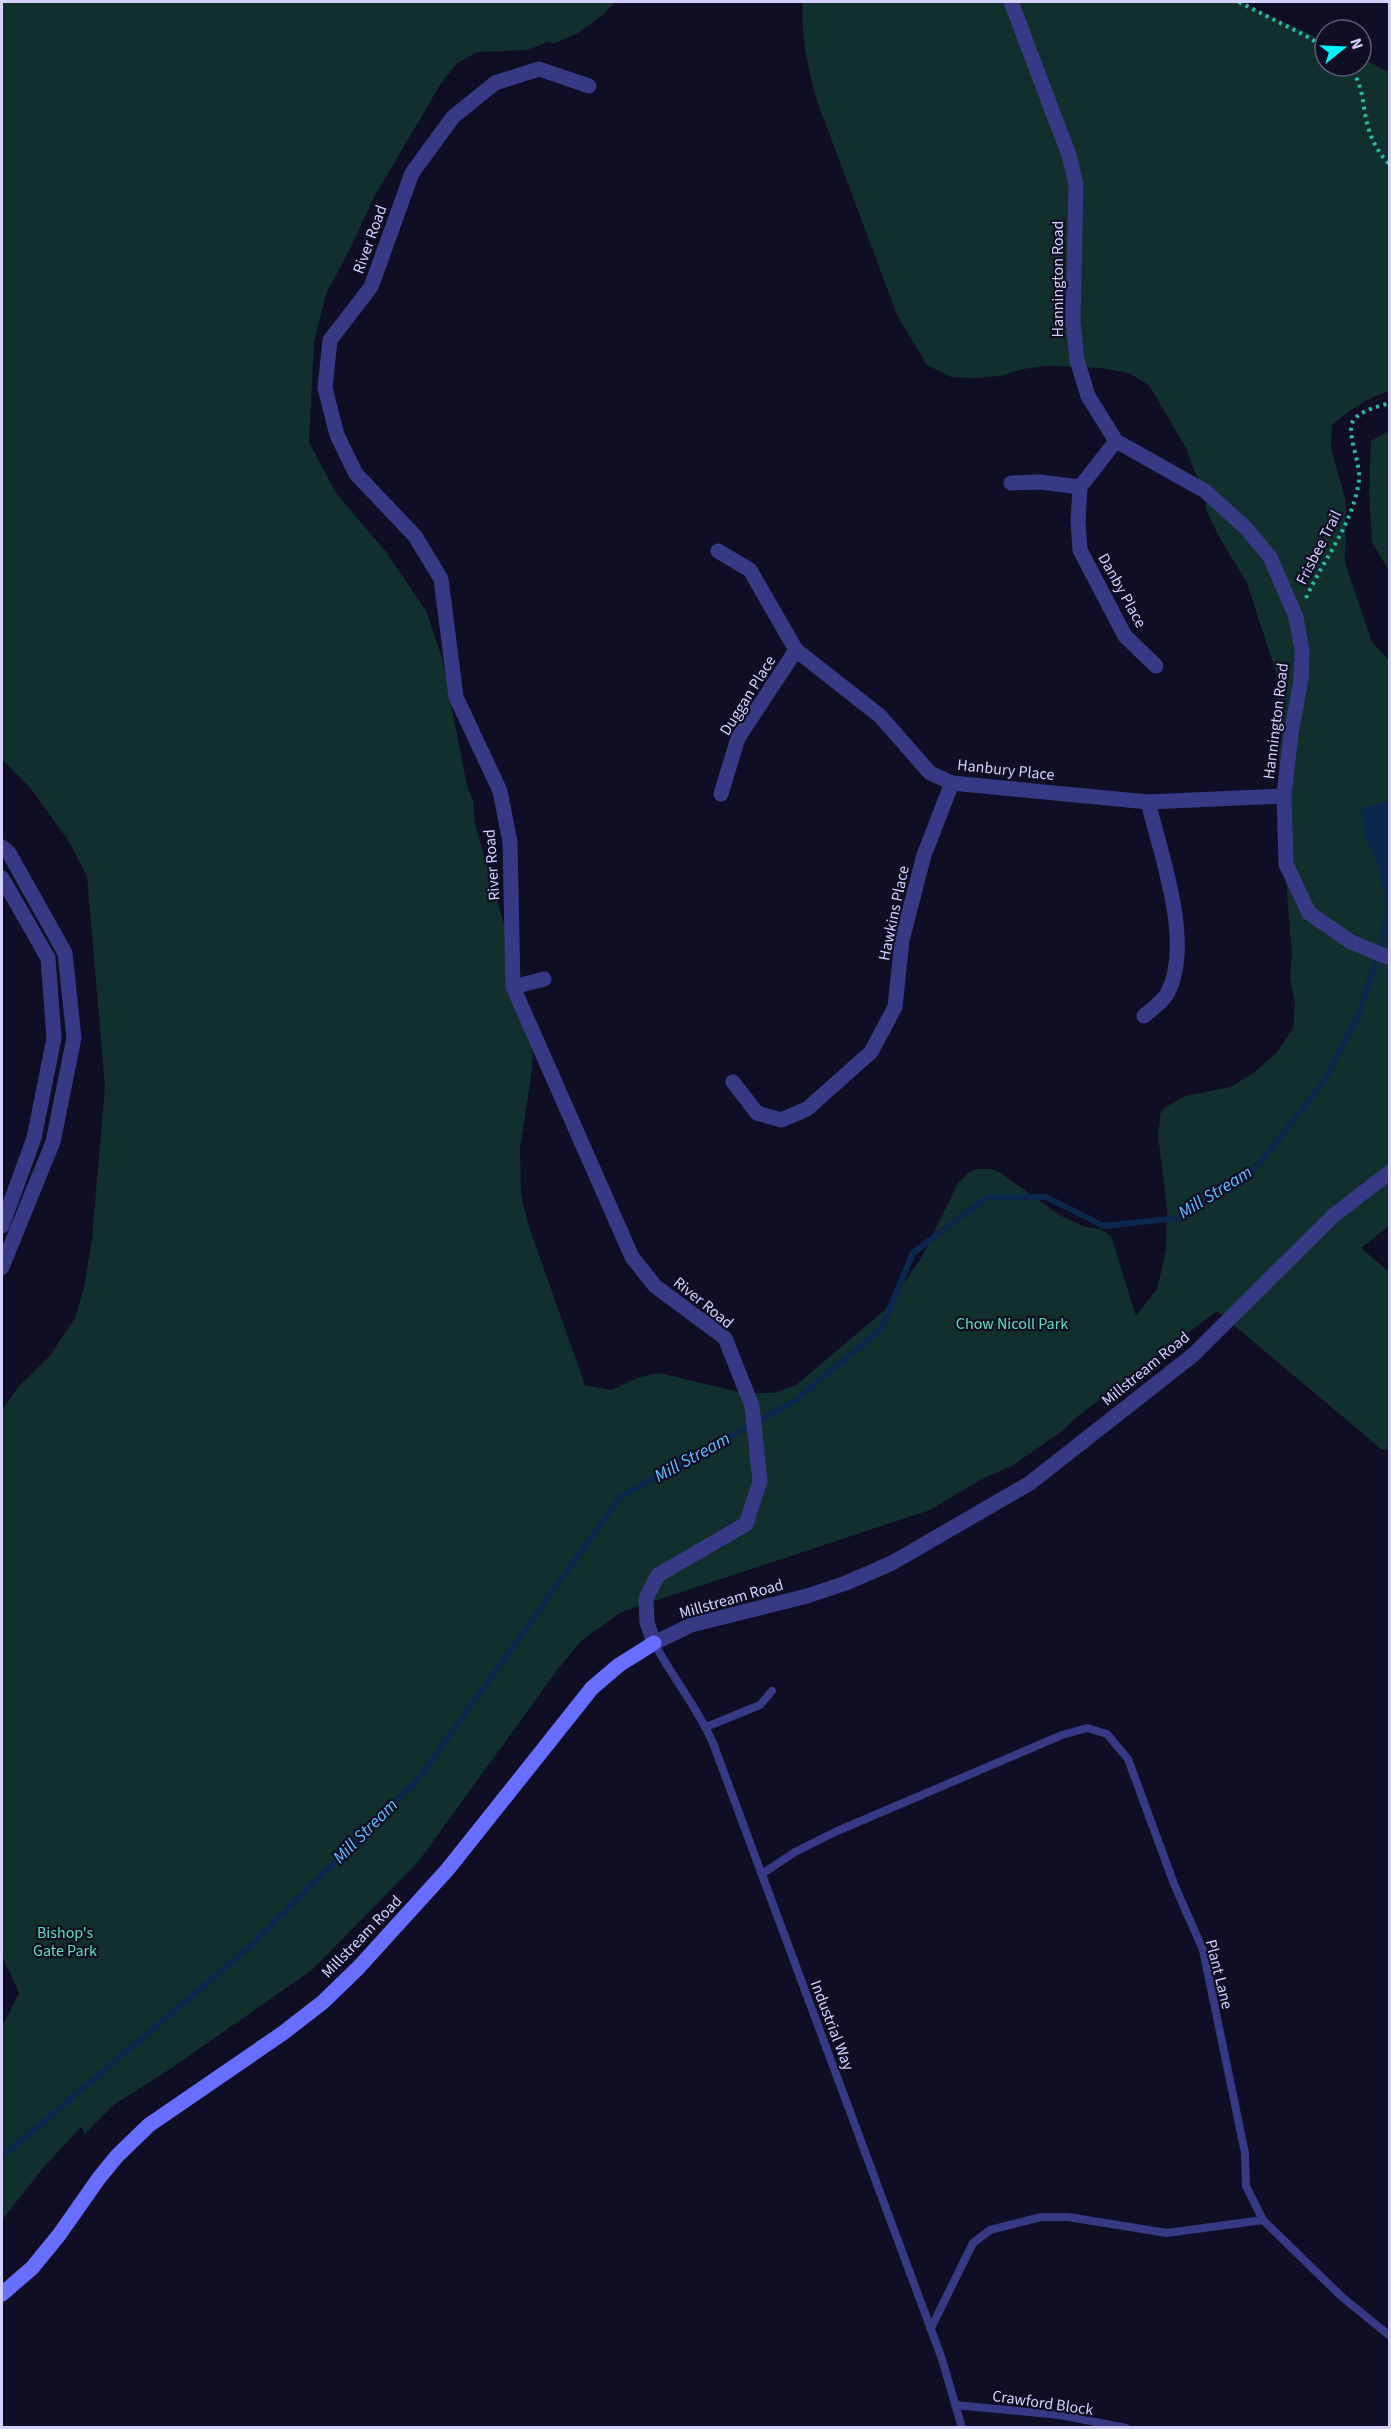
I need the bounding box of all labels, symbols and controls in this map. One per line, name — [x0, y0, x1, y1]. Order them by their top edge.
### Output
north arrow — [1313, 18, 1373, 78]
text: N — [1344, 35, 1368, 52]
street label: River Road — [347, 202, 393, 277]
street label: Hannington Road — [1047, 221, 1069, 337]
street label: Frisbee Trail — [1291, 506, 1347, 588]
street label: Danby Place — [1093, 549, 1152, 632]
street label: Duggan Place — [715, 651, 781, 740]
street label: Hannington Road — [1258, 662, 1294, 780]
street label: Hanbury Place — [956, 754, 1056, 786]
street label: River Road — [479, 829, 505, 901]
street label: Hawkins Place — [873, 864, 915, 963]
water label: Mill Stream — [1173, 1160, 1257, 1225]
street label: River Road — [669, 1272, 738, 1334]
park label: Chow Nicoll Park — [956, 1313, 1068, 1335]
street label: Millstream Road — [1097, 1326, 1194, 1411]
water label: Mill Stream — [650, 1426, 735, 1489]
street label: Millstream Road — [677, 1574, 786, 1624]
water label: Mill Stream — [327, 1793, 404, 1870]
street label: Millstream Road — [316, 1890, 407, 1983]
park label: Bishop's Gate Park — [33, 1922, 97, 1962]
street label: Plant Lane — [1200, 1937, 1238, 2011]
street label: Industrial Way — [805, 1977, 860, 2074]
street label: Crawford Block — [991, 2385, 1095, 2421]

